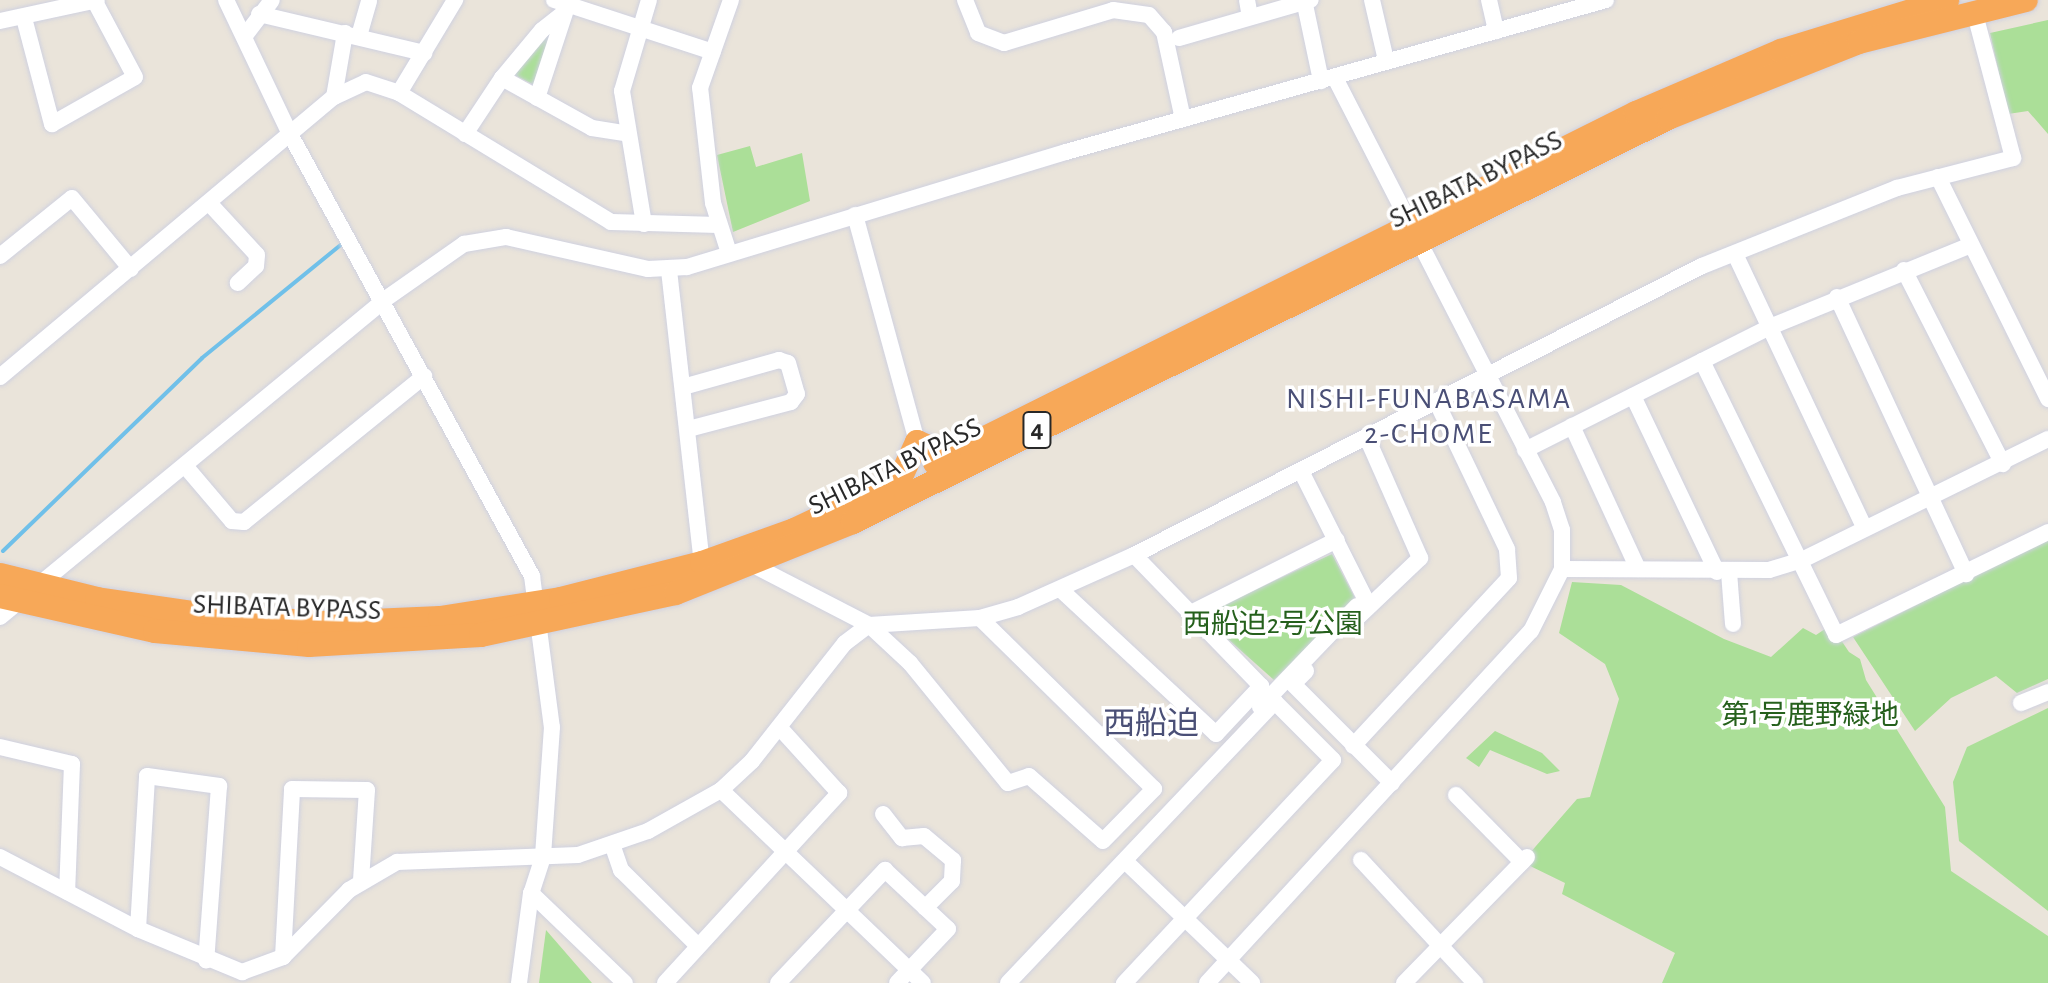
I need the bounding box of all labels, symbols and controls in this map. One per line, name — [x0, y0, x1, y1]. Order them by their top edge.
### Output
street label: SHIBATA BYPASS — [1384, 124, 1568, 236]
district label: NISHI-FUNABASAMA 2-CHOME — [1286, 381, 1572, 452]
road number: 4 — [1021, 408, 1053, 452]
street label: SHIBATA BYPASS — [803, 411, 987, 523]
street label: SHIBATA BYPASS — [192, 588, 382, 628]
park label: 西船迫2号公園 — [1183, 608, 1363, 642]
park label: 第1号鹿野緑地 — [1721, 699, 1899, 733]
district label: 西船迫 — [1103, 705, 1199, 743]

